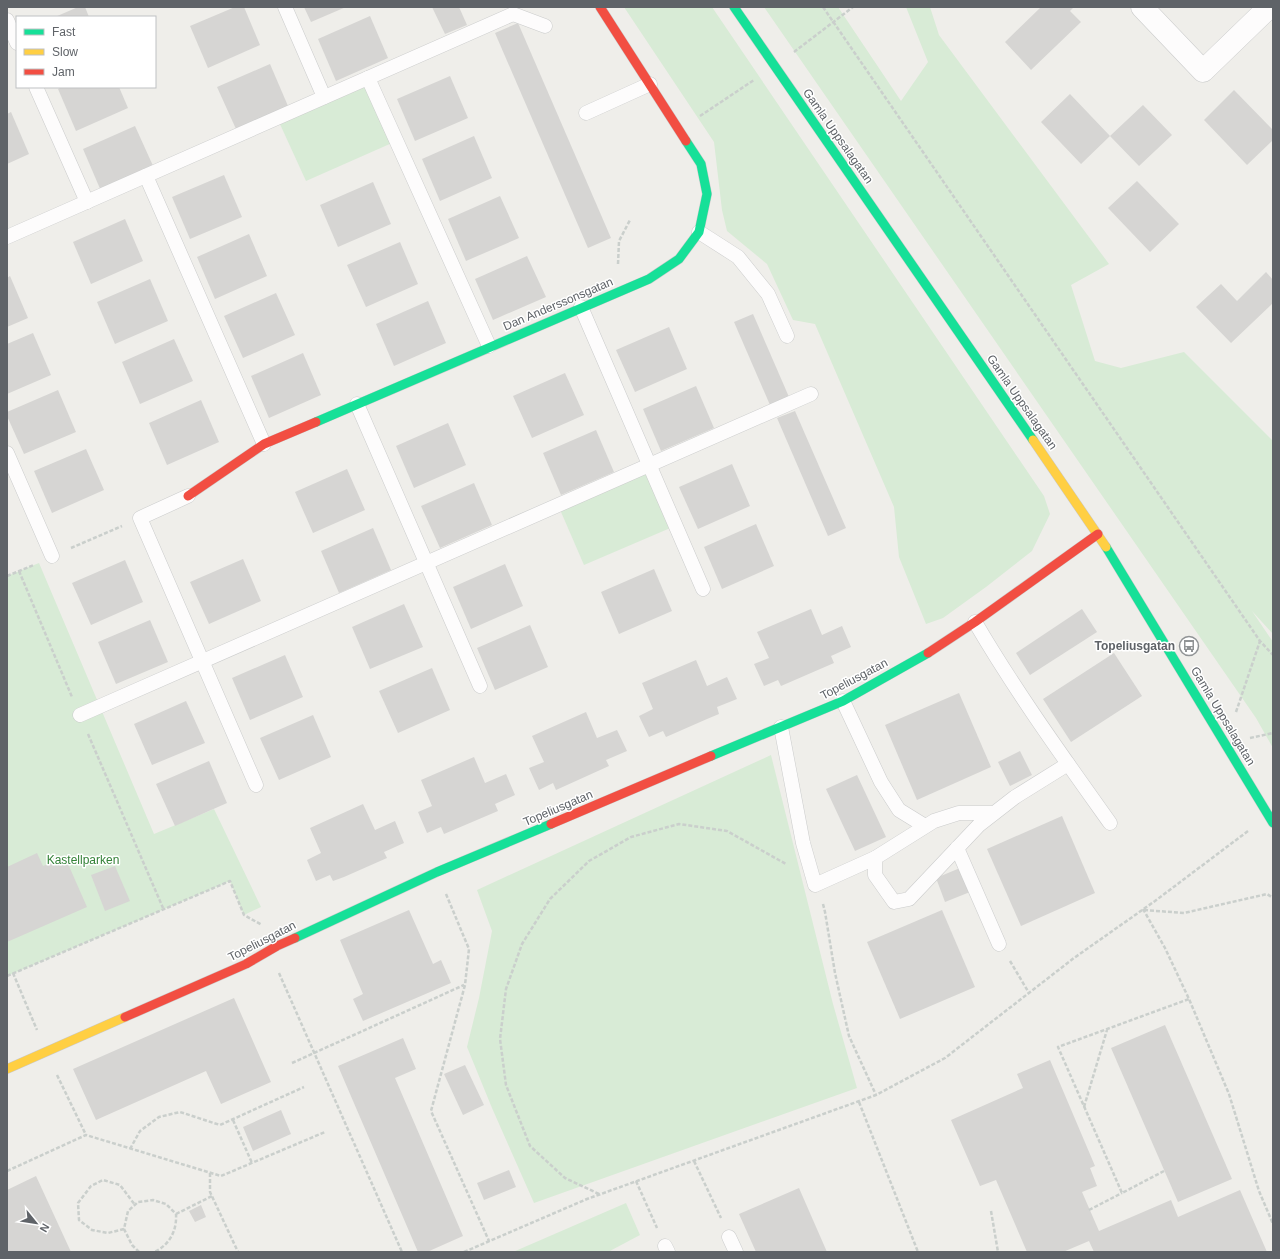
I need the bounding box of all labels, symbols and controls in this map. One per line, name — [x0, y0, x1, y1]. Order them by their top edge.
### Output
legend — [16, 16, 156, 88]
text: Fast — [52, 25, 76, 39]
text: Slow — [52, 45, 78, 59]
text: Jam — [52, 65, 75, 79]
street label: Gamla Uppsalagatan — [800, 86, 876, 186]
street label: Dan Anderssonsgatan — [501, 274, 615, 334]
street label: Gamla Uppsalagatan — [984, 352, 1060, 452]
bus stop icon: Topeliusgatan — [1178, 635, 1200, 657]
place label: Topeliusgatan — [1095, 639, 1175, 653]
street label: Topeliusgatan — [818, 655, 890, 703]
street label: Gamla Uppsalagatan — [1188, 664, 1258, 768]
street label: Topeliusgatan — [521, 787, 595, 829]
park label: Kastellparken — [47, 853, 119, 867]
street label: Topeliusgatan — [226, 918, 298, 964]
north arrow — [16, 1203, 56, 1243]
text: N — [37, 1222, 52, 1234]

